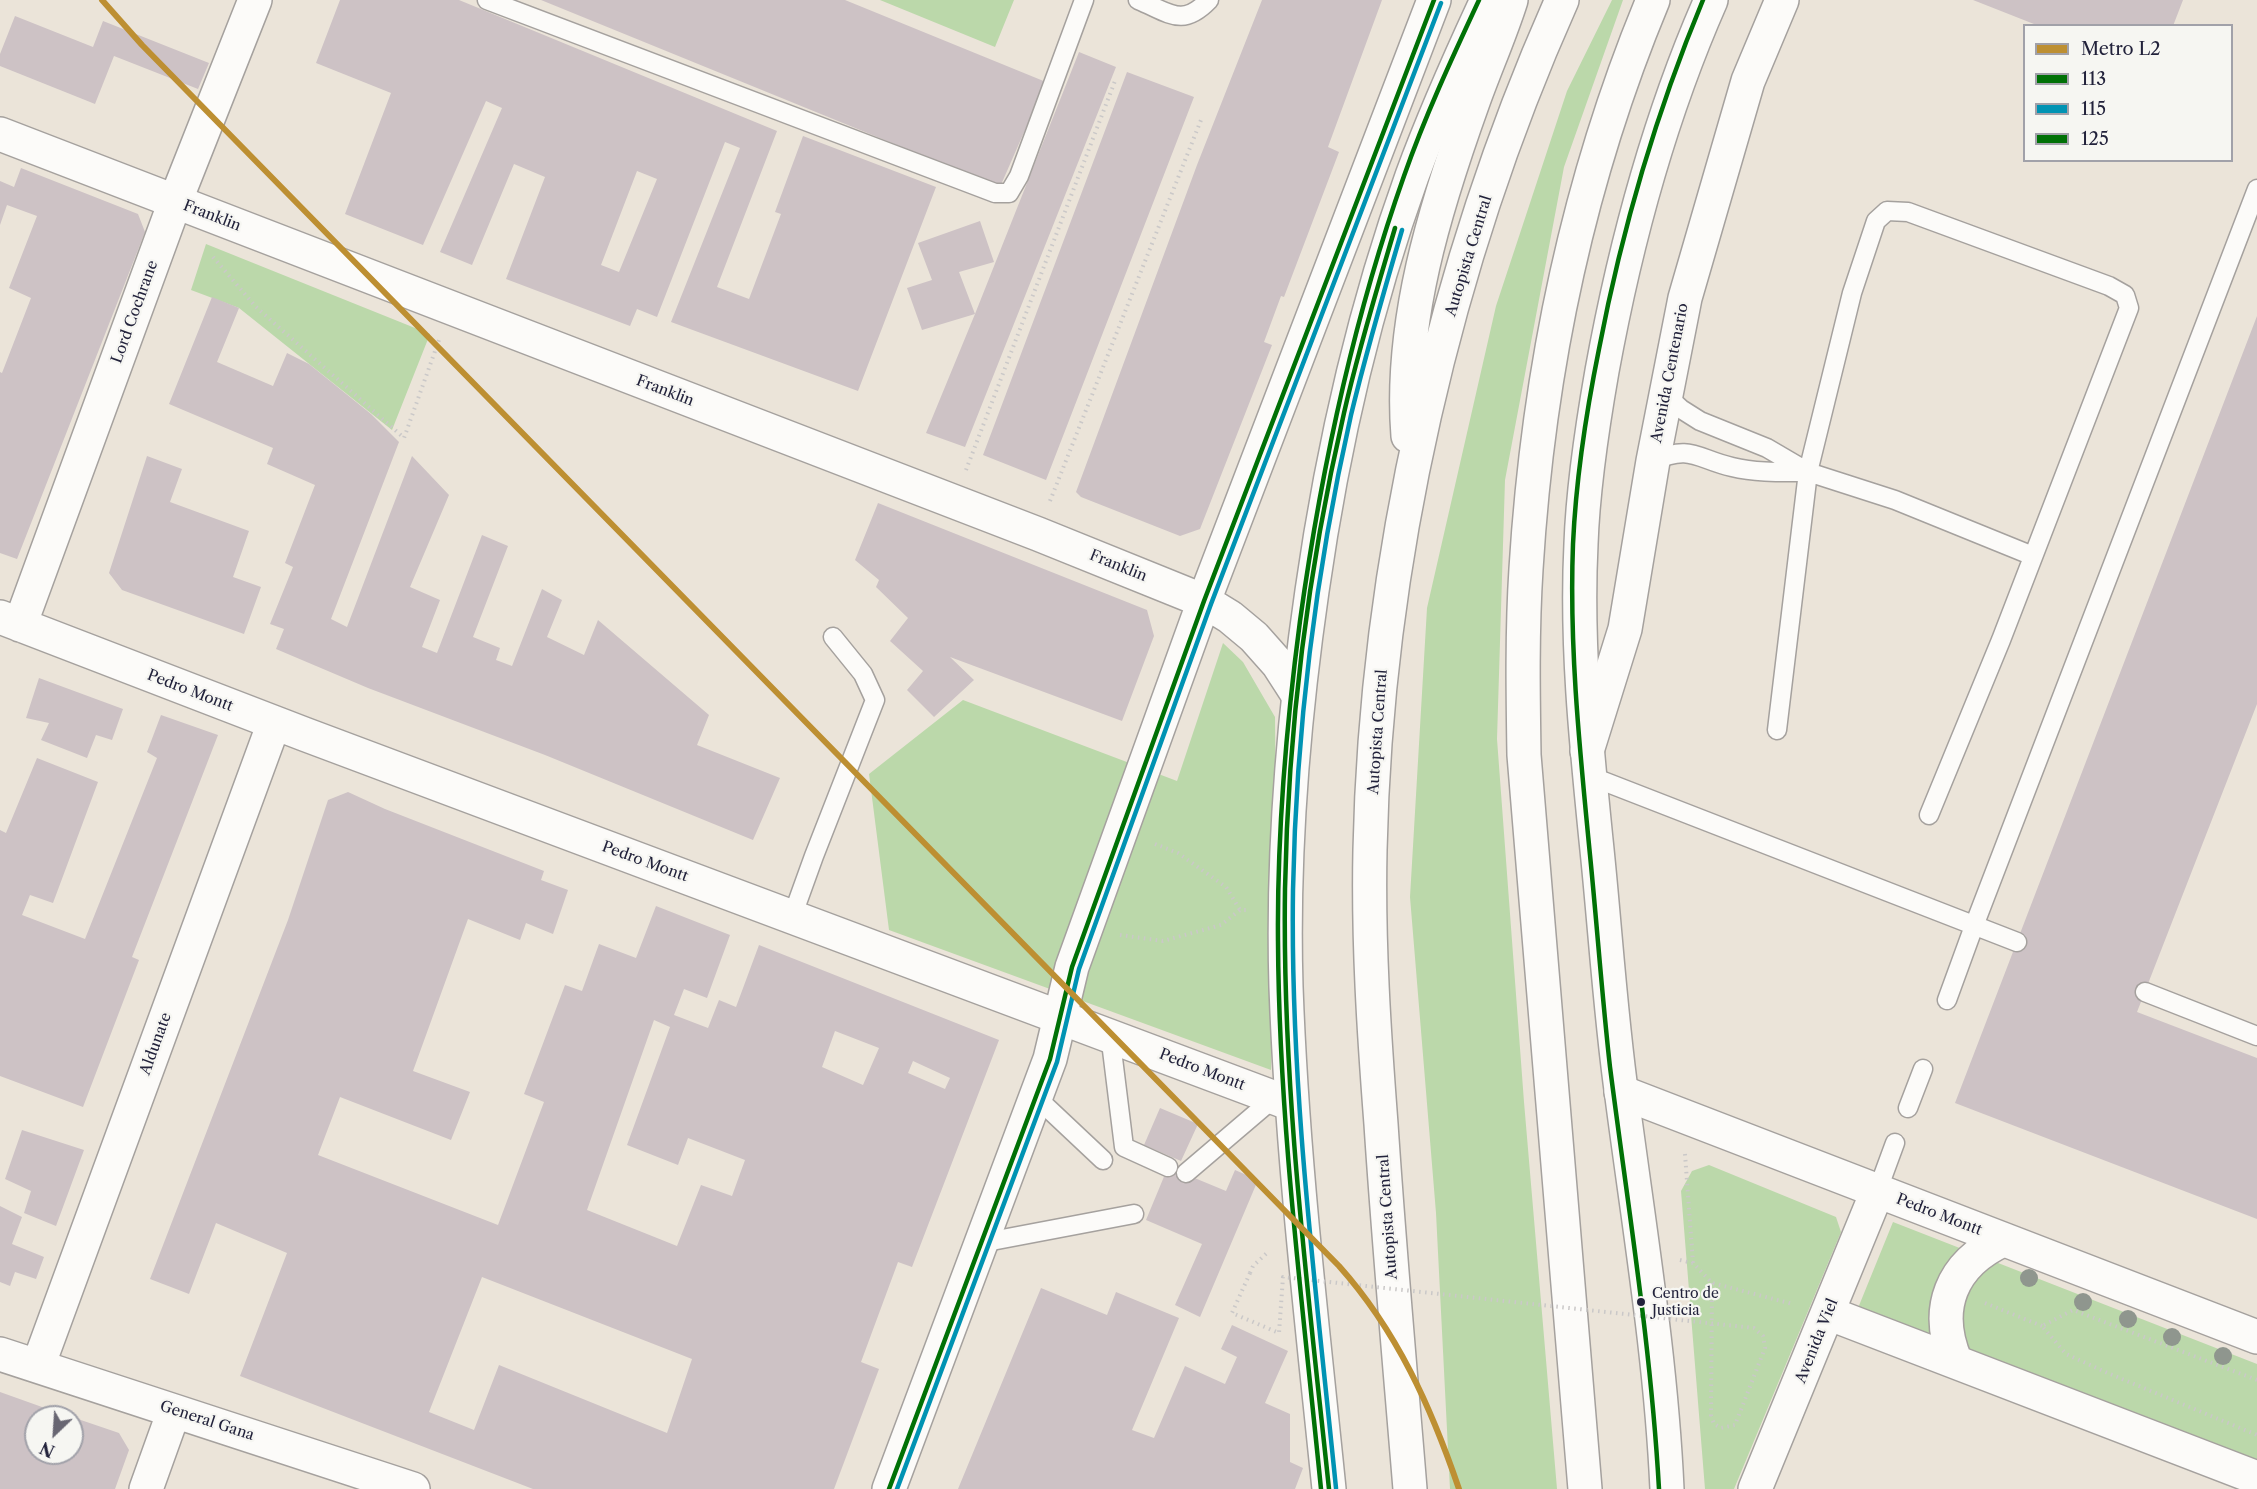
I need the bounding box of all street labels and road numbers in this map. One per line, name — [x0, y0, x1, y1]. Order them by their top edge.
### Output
street label: Autopista Central — [1442, 193, 1496, 319]
street label: Franklin — [181, 197, 243, 235]
street label: Lord Cochrane — [108, 258, 162, 366]
street label: Avenida Centenario — [1648, 302, 1692, 444]
street label: Franklin — [634, 372, 696, 410]
street label: Franklin — [1087, 546, 1149, 586]
street label: Pedro Montt — [145, 666, 235, 716]
street label: Autopista Central — [1365, 669, 1391, 795]
street label: Pedro Montt — [599, 838, 691, 886]
street label: Aldunate — [136, 1010, 176, 1078]
street label: Pedro Montt — [1157, 1045, 1247, 1095]
street label: Autopista Central — [1375, 1154, 1401, 1280]
street label: Pedro Montt — [1894, 1190, 1984, 1240]
street label: Avenida Viel — [1792, 1296, 1842, 1386]
street label: General Gana — [158, 1397, 256, 1445]

